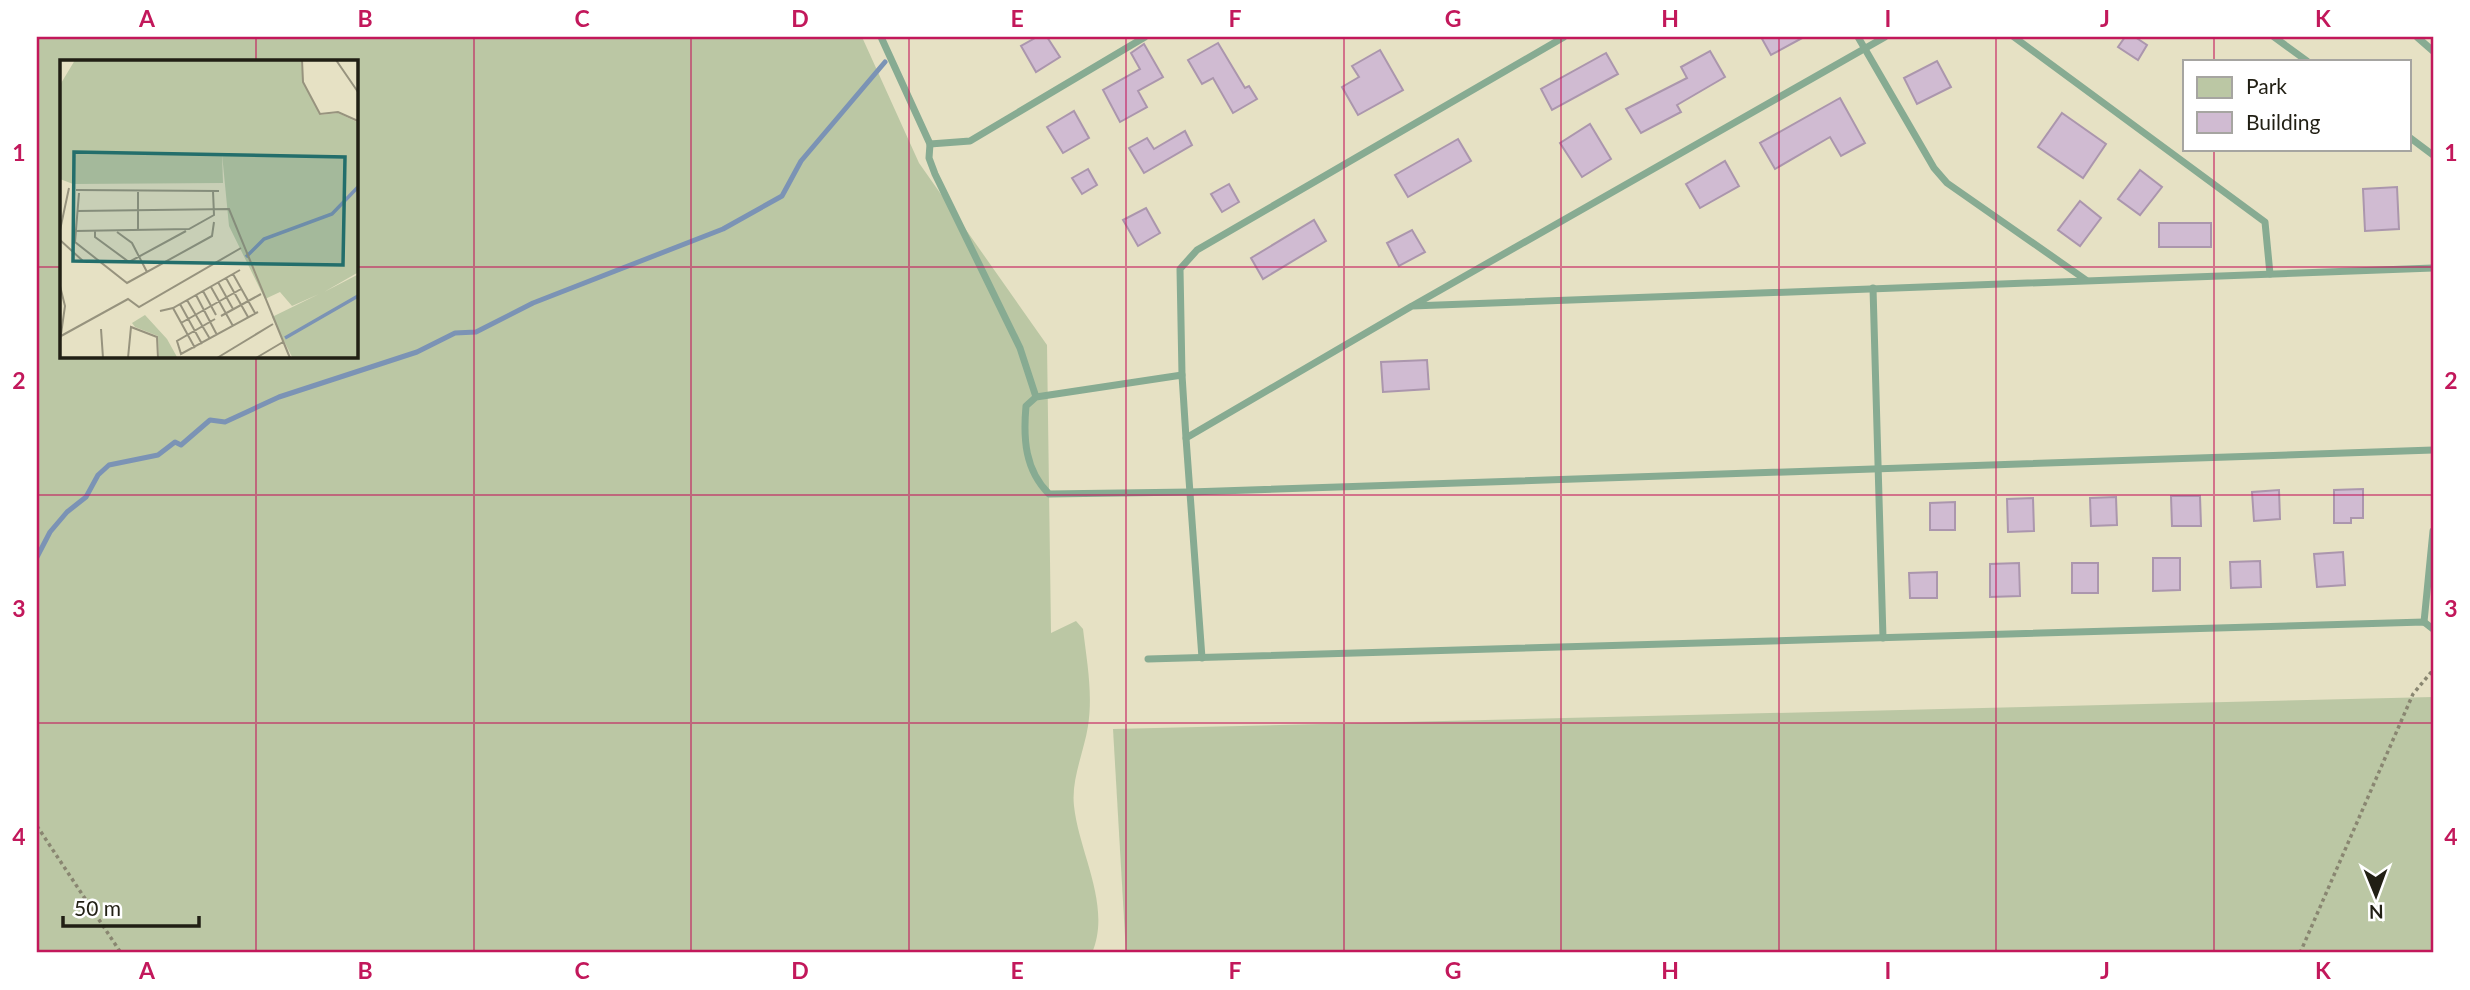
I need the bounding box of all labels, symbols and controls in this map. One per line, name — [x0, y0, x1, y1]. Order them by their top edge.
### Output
text: A — [138, 4, 156, 32]
text: B — [357, 4, 373, 32]
text: C — [574, 4, 590, 32]
text: D — [791, 4, 809, 32]
text: E — [1010, 4, 1024, 32]
text: F — [1228, 4, 1242, 32]
text: G — [1445, 4, 1461, 32]
text: H — [1661, 4, 1679, 32]
text: I — [1885, 4, 1891, 32]
text: J — [2100, 4, 2110, 32]
text: K — [2315, 4, 2331, 32]
inset map — [60, 60, 357, 357]
legend — [2183, 60, 2410, 150]
text: Park — [2246, 73, 2287, 98]
text: Building — [2246, 109, 2321, 134]
text: 1 — [12, 138, 26, 166]
text: 1 — [2444, 138, 2458, 166]
text: 2 — [12, 366, 26, 394]
text: 2 — [2444, 366, 2458, 394]
text: 3 — [12, 594, 26, 622]
text: 3 — [2444, 594, 2458, 622]
text: 4 — [12, 822, 26, 850]
text: 4 — [2444, 822, 2458, 850]
north arrow — [2340, 860, 2410, 930]
scale bar — [63, 885, 200, 929]
text: 50 m — [74, 895, 121, 920]
text: N — [2369, 901, 2384, 924]
text: A — [138, 956, 156, 984]
text: B — [357, 956, 373, 984]
text: C — [574, 956, 590, 984]
text: D — [791, 956, 809, 984]
text: E — [1010, 956, 1024, 984]
text: F — [1228, 956, 1242, 984]
text: G — [1445, 956, 1461, 984]
text: H — [1661, 956, 1679, 984]
text: I — [1885, 956, 1891, 984]
text: J — [2100, 956, 2110, 984]
text: K — [2315, 956, 2331, 984]

